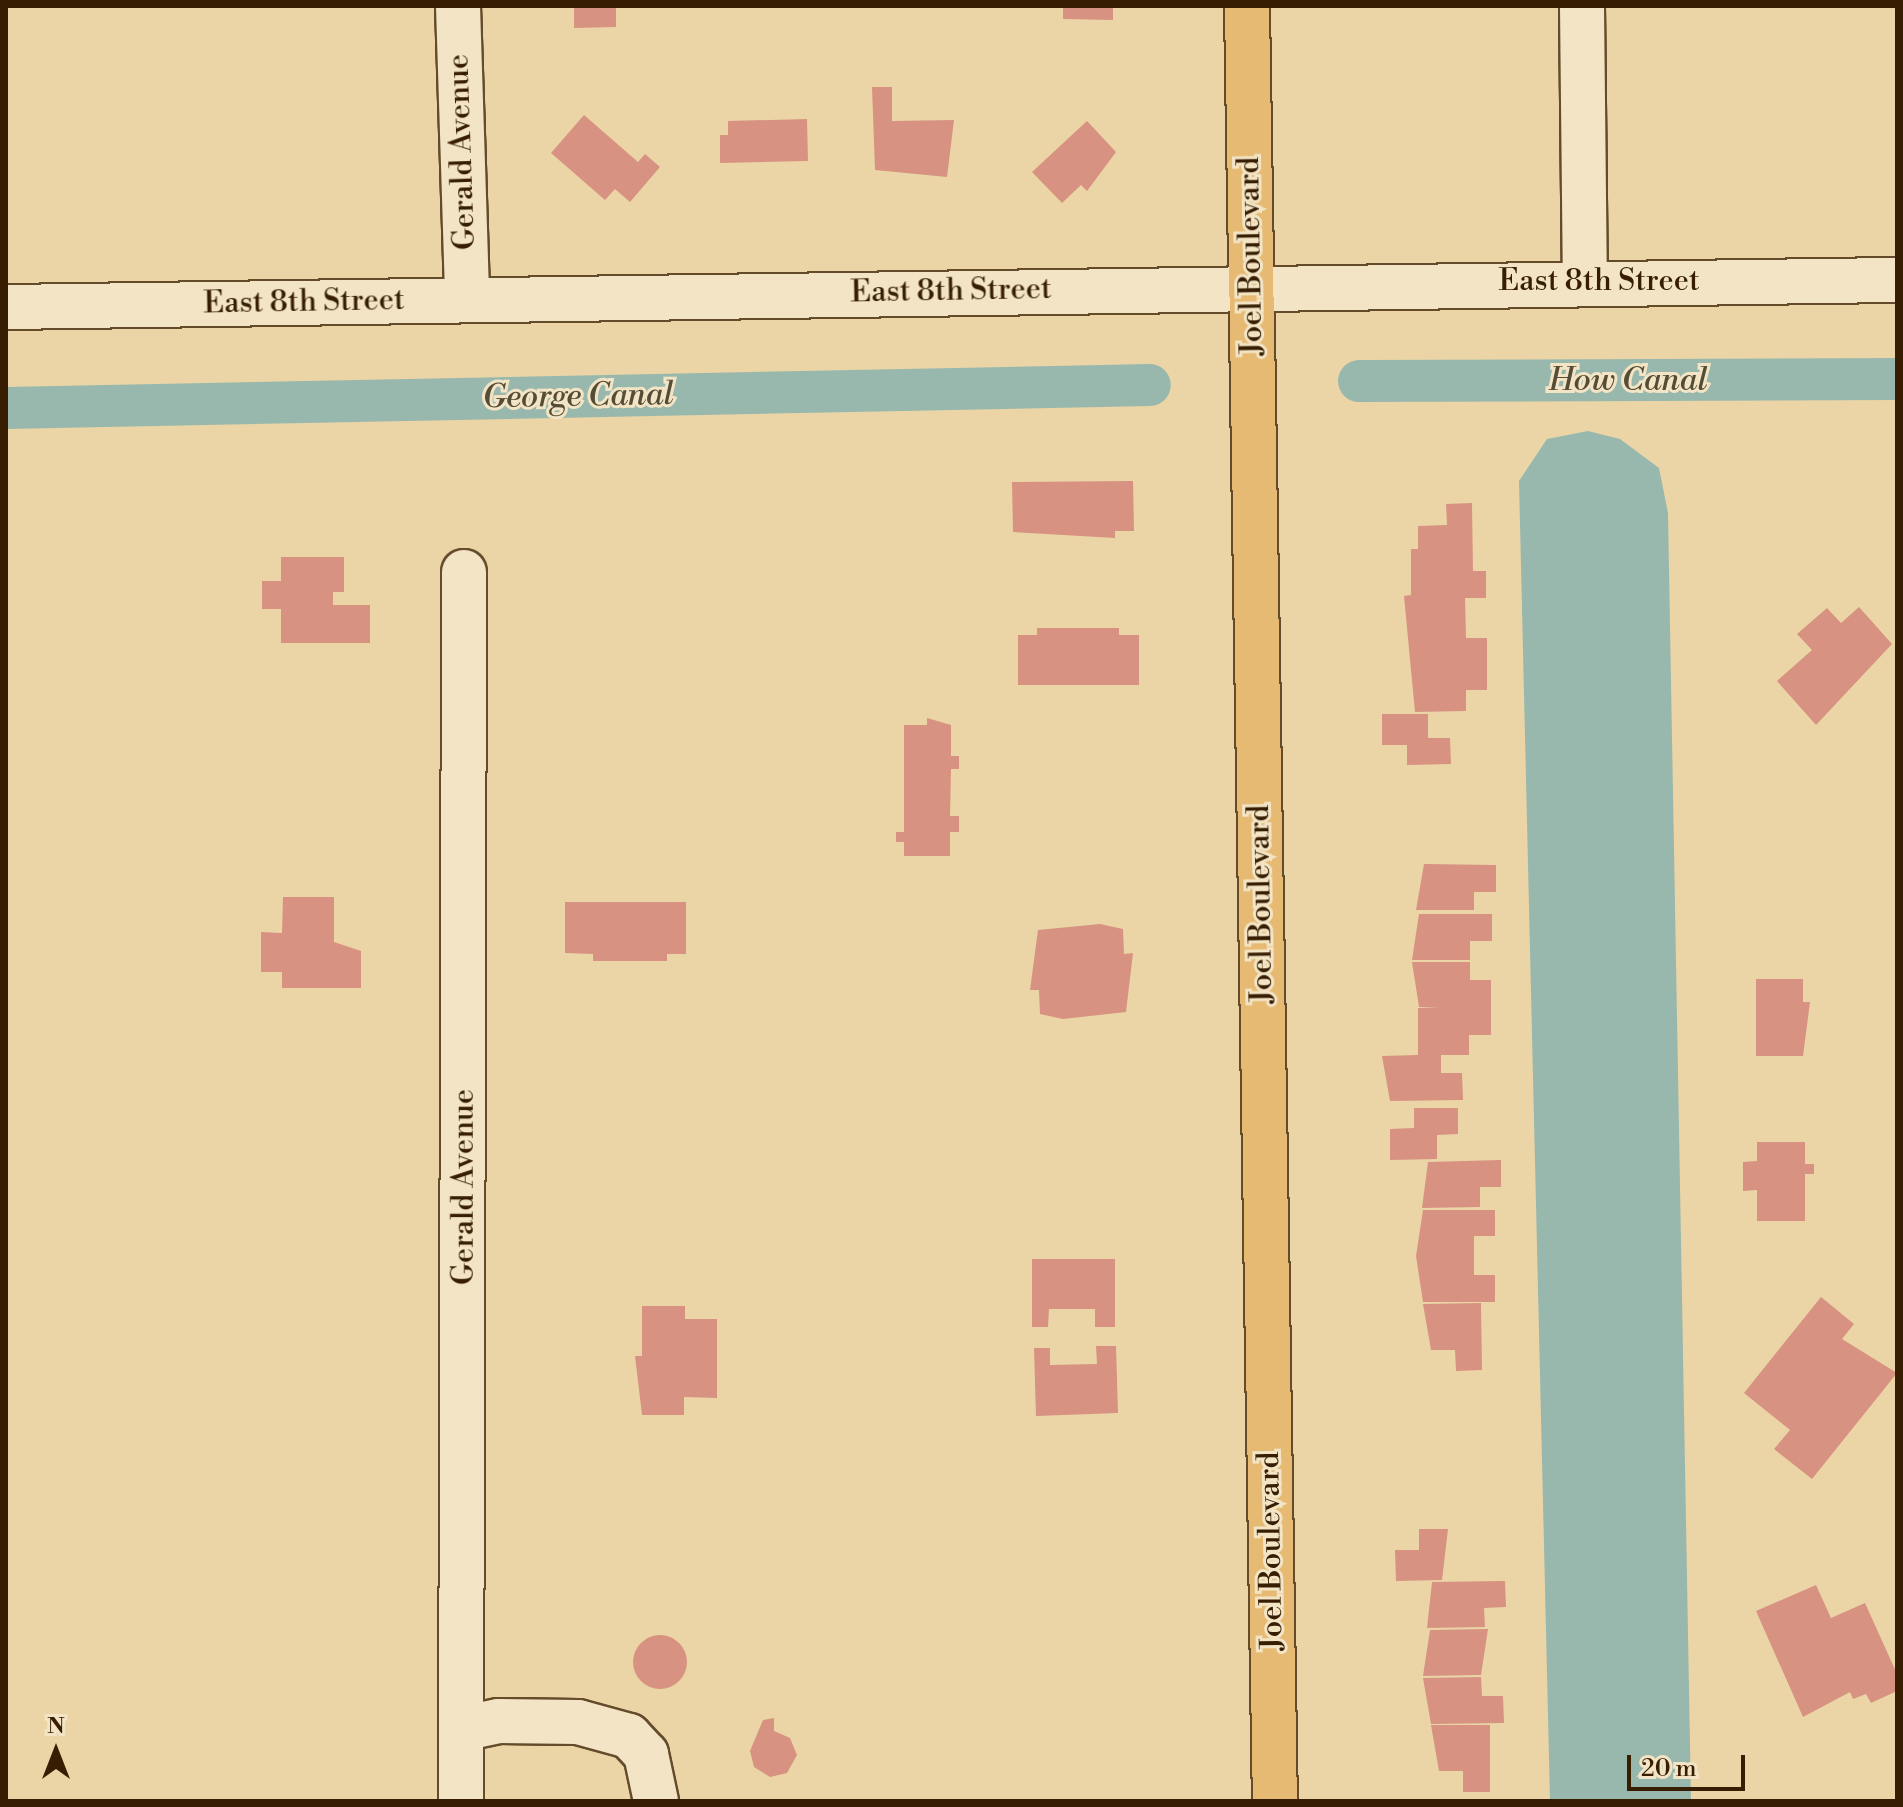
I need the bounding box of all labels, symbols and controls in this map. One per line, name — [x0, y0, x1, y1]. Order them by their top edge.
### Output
street label: Gerald Avenue — [441, 53, 483, 251]
street label: Joel Boulevard — [1231, 156, 1271, 356]
street label: East 8th Street — [1499, 263, 1699, 299]
street label: East 8th Street — [850, 271, 1052, 311]
street label: East 8th Street — [203, 282, 405, 322]
water label: How Canal — [1548, 361, 1708, 399]
water label: George Canal — [482, 375, 674, 417]
street label: Joel Boulevard — [1241, 804, 1281, 1004]
street label: Gerald Avenue — [446, 1089, 482, 1285]
street label: Joel Boulevard — [1251, 1451, 1291, 1651]
north arrow — [16, 1711, 96, 1791]
text: N — [47, 1713, 65, 1740]
scale bar — [1631, 1739, 1749, 1789]
text: 20 m — [1641, 1754, 1697, 1784]

